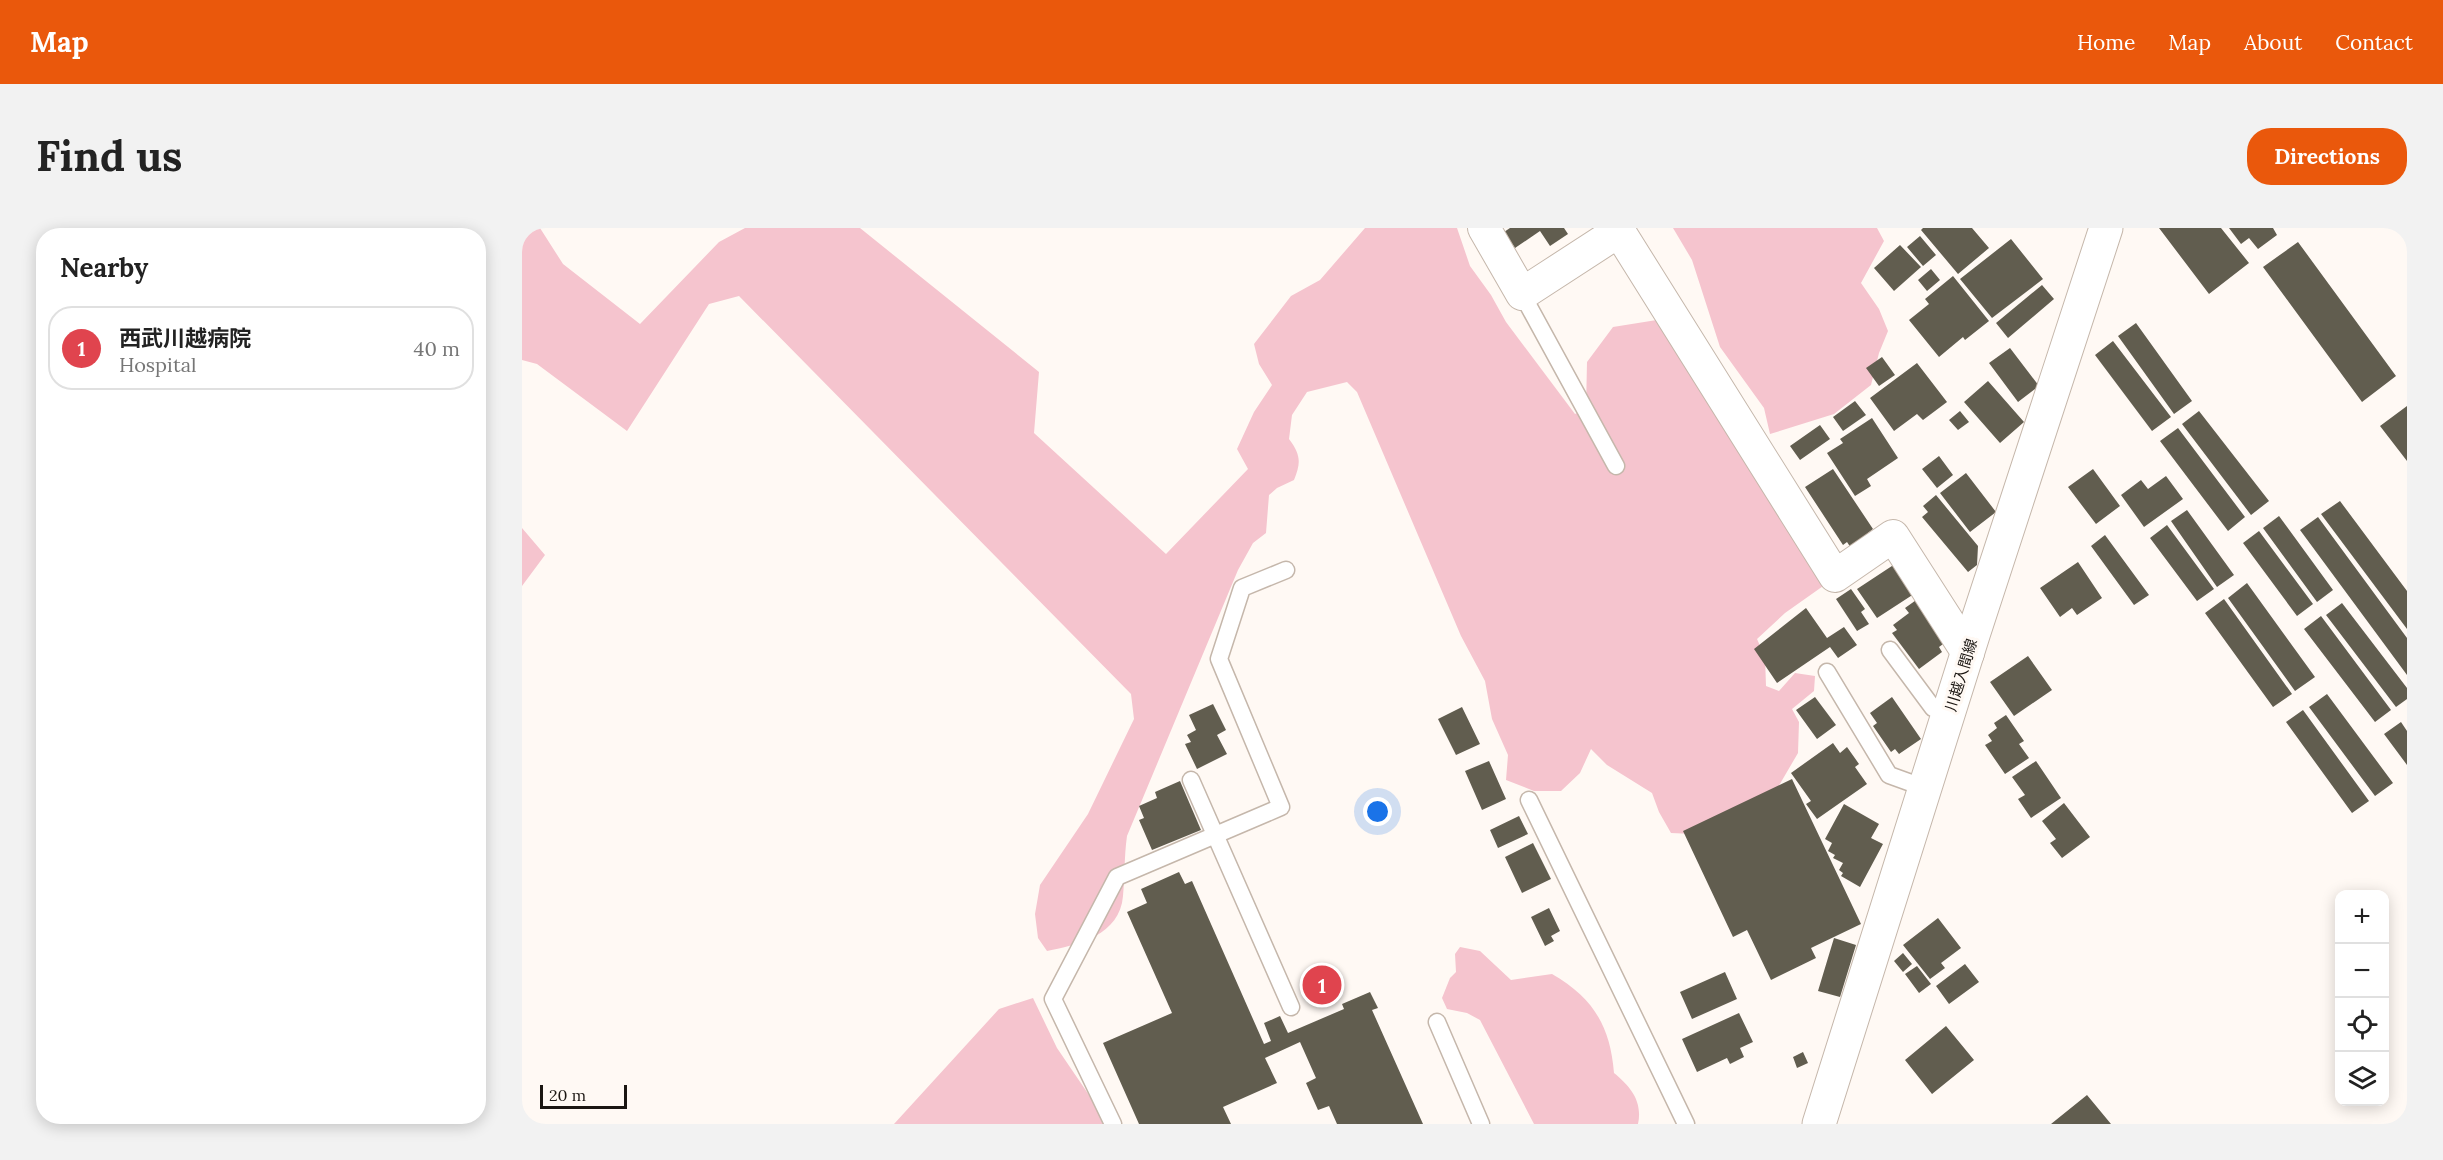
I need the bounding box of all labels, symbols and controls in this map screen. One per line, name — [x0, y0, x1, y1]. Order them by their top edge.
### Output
text: Map — [30, 24, 89, 60]
text: Home — [2077, 29, 2135, 56]
text: Map — [2168, 29, 2211, 56]
text: About — [2244, 29, 2302, 56]
text: Contact — [2335, 29, 2413, 56]
button: Directions — [2247, 128, 2407, 185]
text: Find us — [36, 129, 182, 183]
text: Nearby — [60, 251, 148, 284]
text: 西武川越病院 — [119, 324, 251, 352]
text: 1 — [77, 336, 86, 361]
text: 40 m — [414, 336, 460, 361]
text: Hospital — [119, 352, 197, 377]
street label: 川越入間線 — [1941, 636, 1981, 714]
your location — [1363, 797, 1392, 826]
map controls — [2335, 890, 2389, 1106]
button: + — [2335, 890, 2389, 944]
button: − — [2335, 944, 2389, 998]
pin: 1 — [1302, 962, 1342, 1008]
button: locate — [2335, 998, 2389, 1052]
button: layers — [2335, 1052, 2389, 1106]
scale bar — [540, 1082, 627, 1110]
text: 20 m — [549, 1085, 586, 1105]

